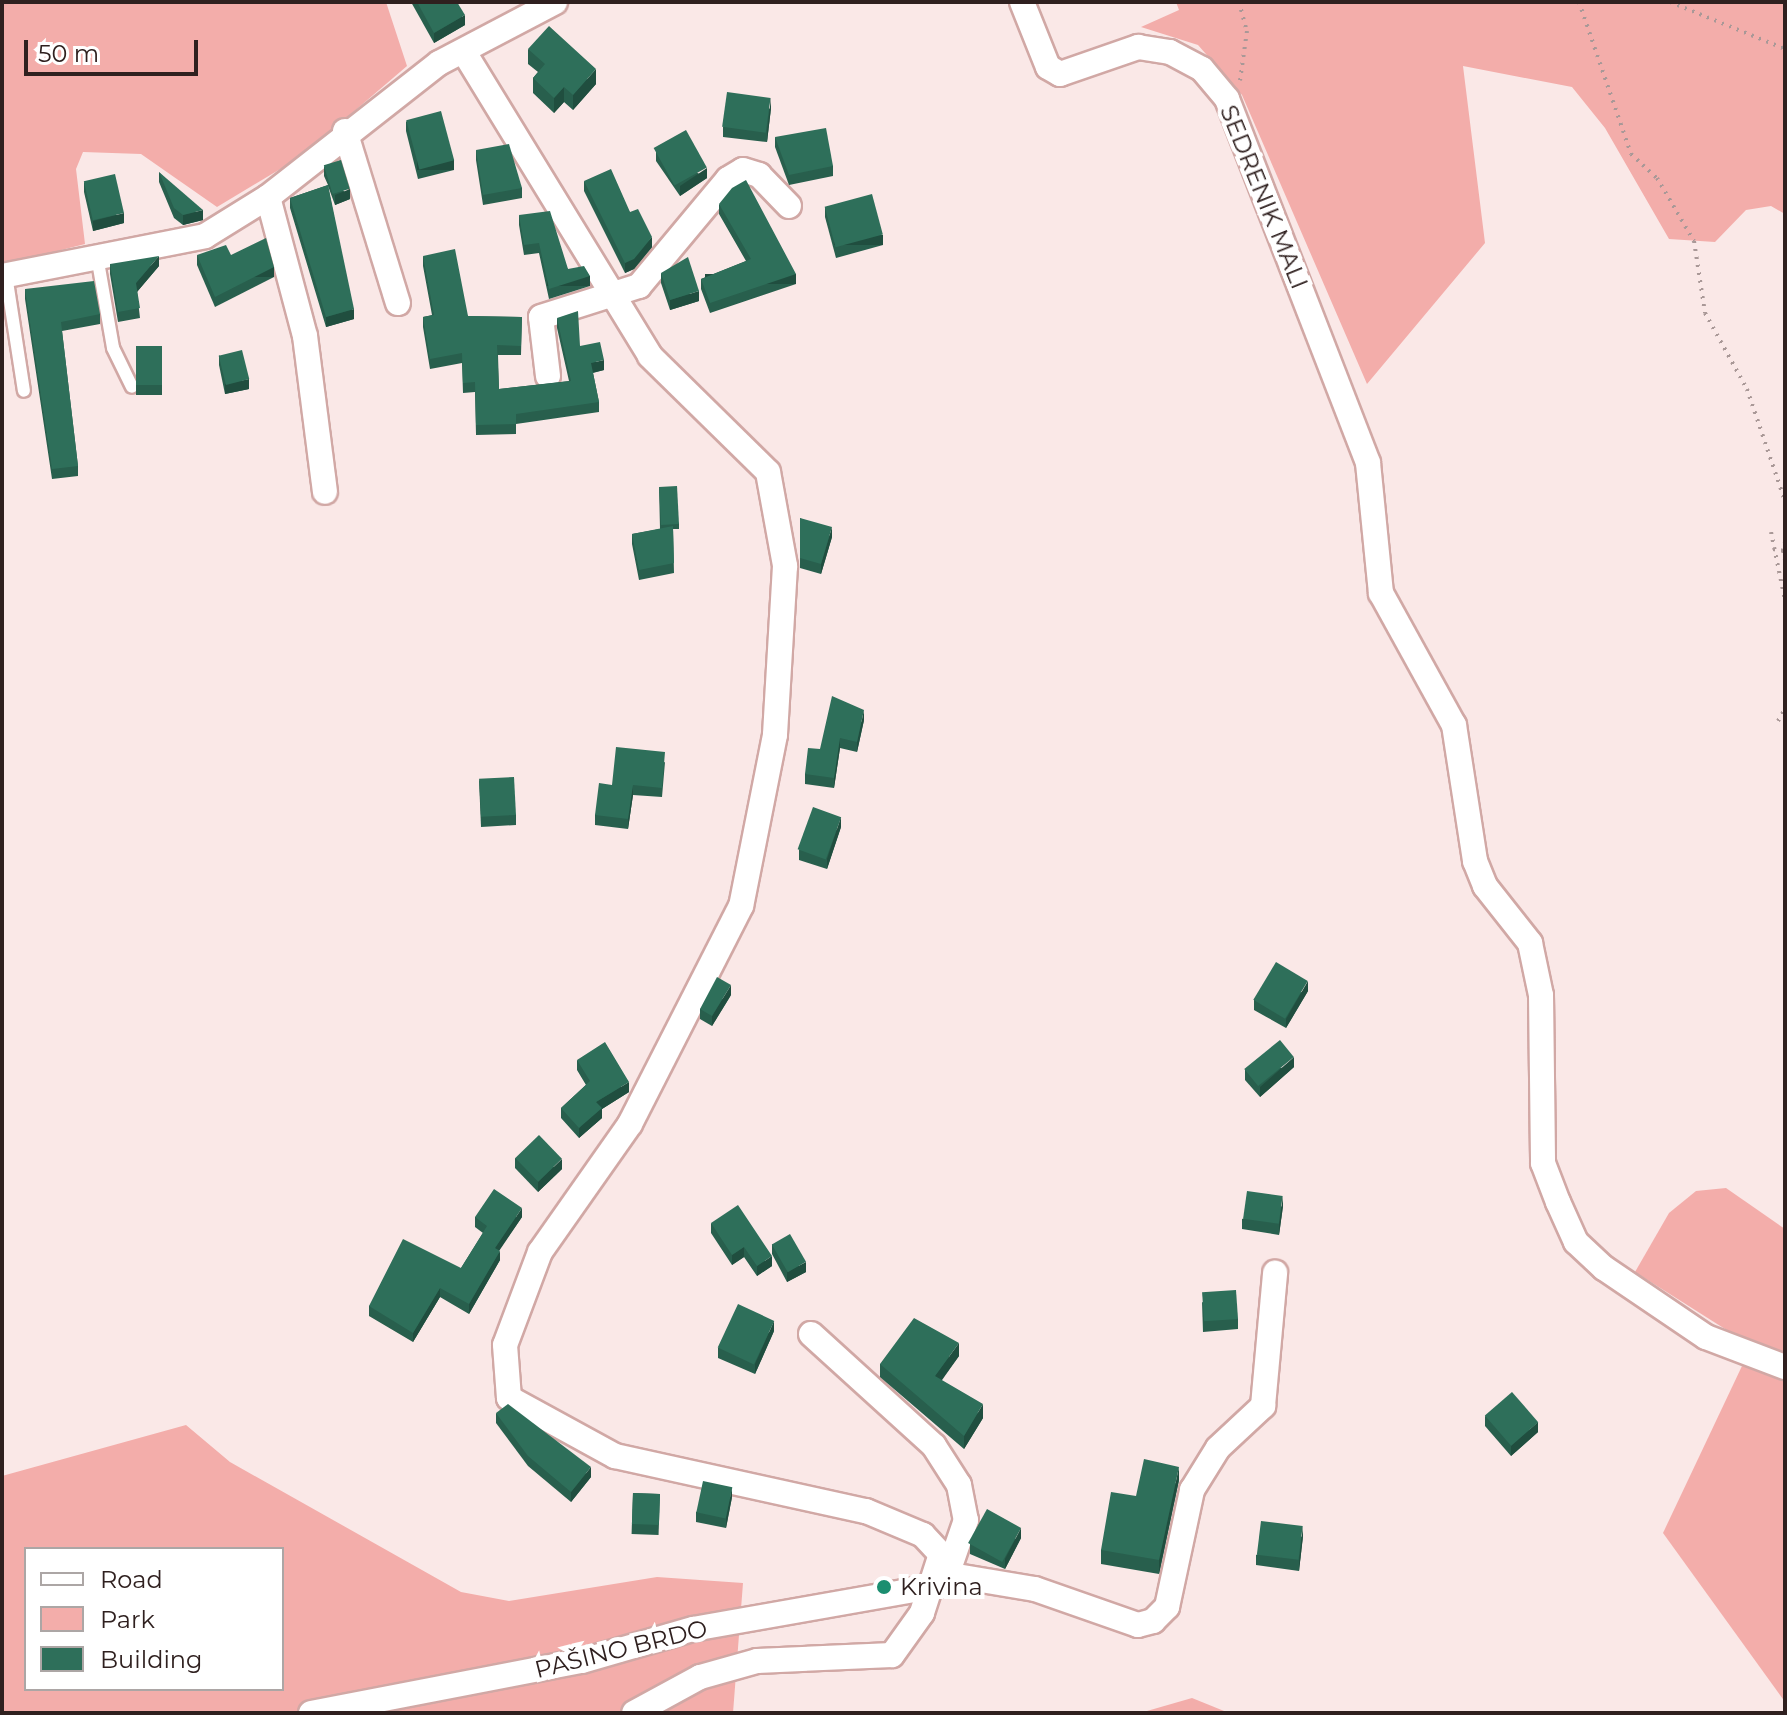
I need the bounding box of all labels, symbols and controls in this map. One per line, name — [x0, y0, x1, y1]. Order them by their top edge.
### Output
scale bar — [28, 24, 202, 74]
text: 50 m — [38, 39, 99, 68]
street label: SEDRENIK MALI — [1214, 101, 1314, 293]
legend — [24, 1547, 284, 1691]
text: Road — [100, 1565, 163, 1594]
place label: Krivina — [900, 1573, 983, 1601]
marker: Krivina — [875, 1578, 893, 1596]
text: Park — [100, 1605, 155, 1634]
street label: PAŠINO BRDO — [532, 1614, 710, 1684]
text: Building — [100, 1645, 203, 1674]

